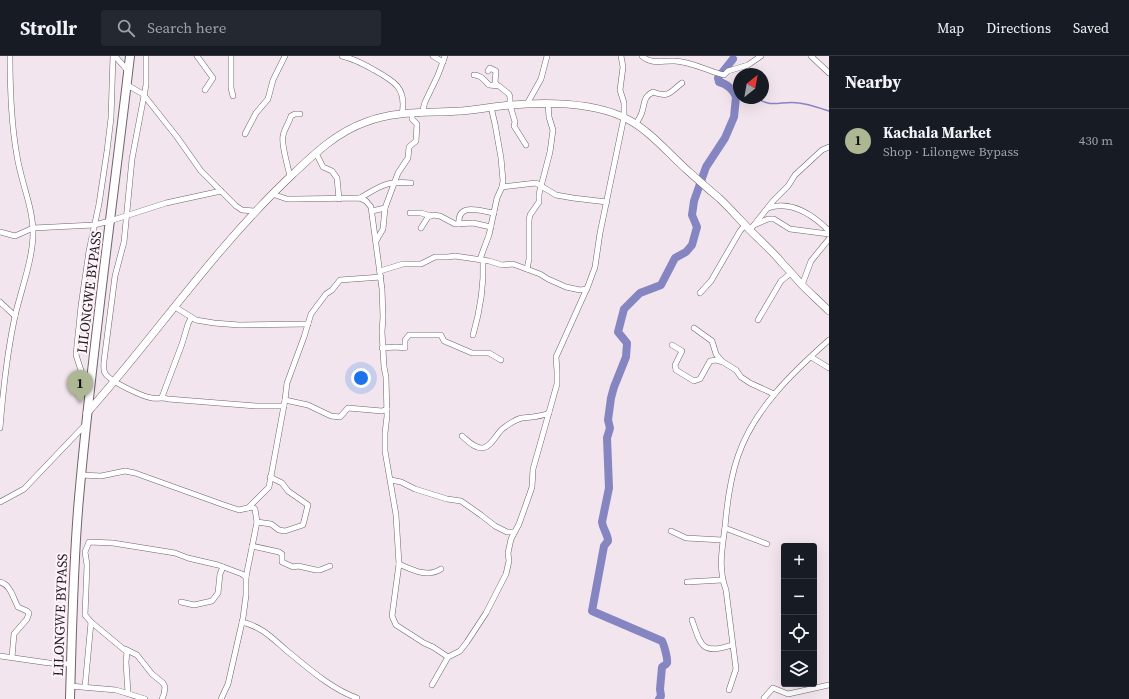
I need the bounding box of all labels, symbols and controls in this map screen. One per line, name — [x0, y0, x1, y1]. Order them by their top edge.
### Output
search box — [101, 10, 381, 46]
text: Strollr — [20, 15, 77, 41]
icon: search — [115, 17, 137, 39]
text: Search here — [147, 17, 226, 38]
text: Map — [937, 18, 964, 38]
text: Directions — [986, 18, 1051, 38]
text: Saved — [1073, 18, 1109, 38]
north arrow — [733, 68, 769, 104]
text: Nearby — [845, 70, 901, 94]
text: Kachala Market — [883, 122, 991, 143]
text: 1 — [854, 132, 862, 149]
text: 430 m — [1079, 132, 1113, 149]
text: Shop · Lilongwe Bypass — [883, 143, 1019, 160]
street label: LILONGWE BYPASS — [72, 230, 106, 354]
your location — [351, 368, 371, 388]
pin: 1 — [67, 370, 93, 403]
map controls — [781, 543, 817, 687]
button: + — [781, 543, 817, 579]
street label: LILONGWE BYPASS — [48, 553, 72, 677]
button: − — [781, 579, 817, 615]
button: locate — [781, 615, 817, 651]
button: layers — [781, 651, 817, 687]

